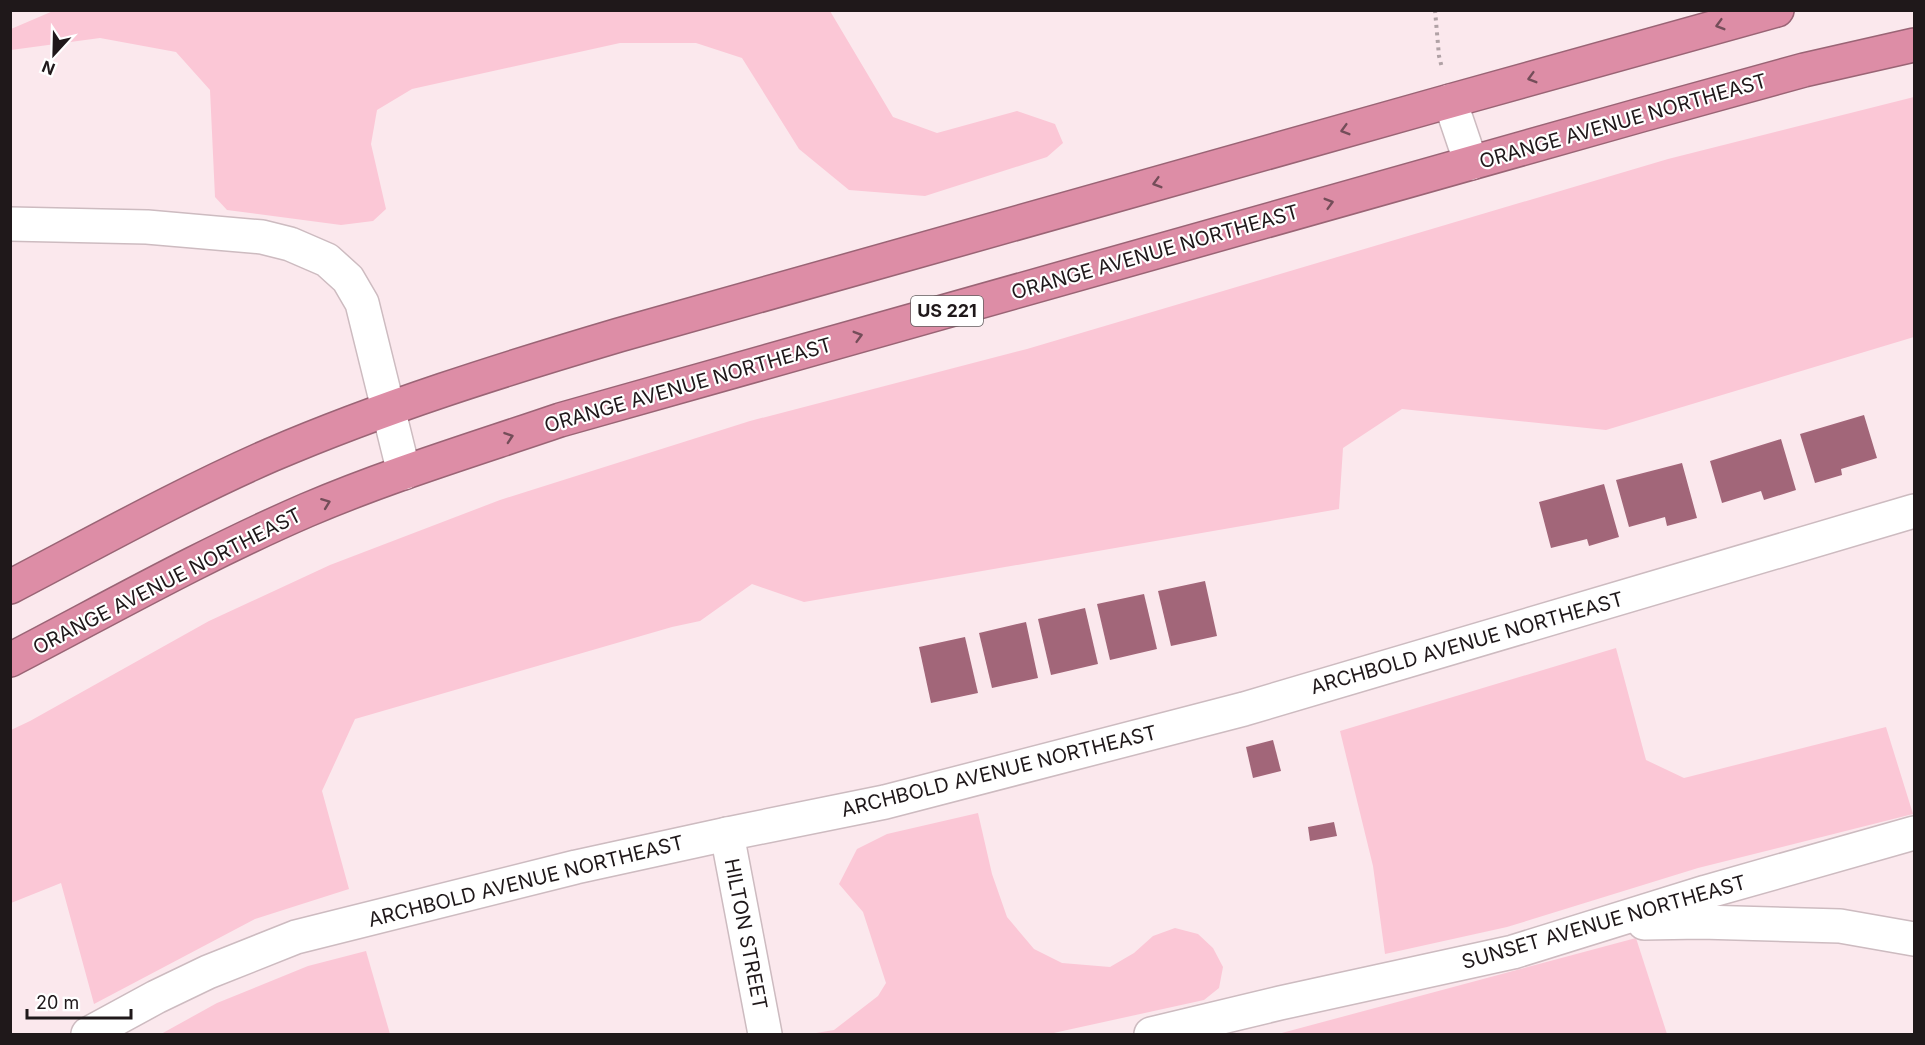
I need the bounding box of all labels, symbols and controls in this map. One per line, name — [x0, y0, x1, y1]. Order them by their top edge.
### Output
one-way arrow — [1715, 18, 1725, 31]
north arrow — [24, 24, 84, 84]
text: N — [39, 56, 58, 79]
street label: ORANGE AVENUE NORTHEAST — [1476, 68, 1770, 174]
one-way arrow — [1528, 70, 1538, 83]
one-way arrow — [1340, 123, 1351, 135]
one-way arrow — [1152, 176, 1163, 188]
one-way arrow — [1323, 198, 1333, 211]
street label: ORANGE AVENUE NORTHEAST — [1008, 199, 1302, 305]
road number: US 221 — [911, 296, 983, 326]
one-way arrow — [852, 331, 863, 343]
street label: ORANGE AVENUE NORTHEAST — [541, 332, 835, 438]
one-way arrow — [503, 432, 514, 444]
one-way arrow — [320, 498, 331, 510]
street label: ORANGE AVENUE NORTHEAST — [29, 503, 305, 659]
street label: ARCHBOLD AVENUE NORTHEAST — [1308, 587, 1626, 699]
street label: ARCHBOLD AVENUE NORTHEAST — [839, 720, 1159, 822]
street label: ARCHBOLD AVENUE NORTHEAST — [366, 830, 686, 932]
street label: HILTON STREET — [720, 856, 772, 1012]
street label: SUNSET AVENUE NORTHEAST — [1459, 870, 1749, 974]
scale bar — [27, 982, 130, 1020]
text: 20 m — [36, 992, 79, 1013]

